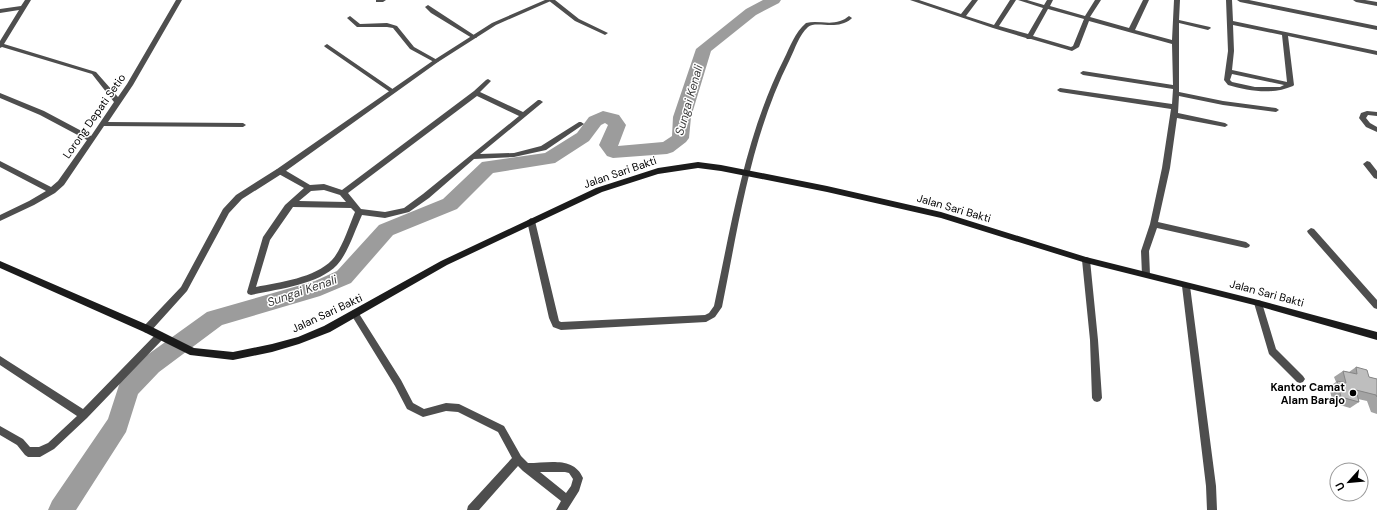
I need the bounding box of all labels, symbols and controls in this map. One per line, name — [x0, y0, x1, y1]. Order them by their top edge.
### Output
water label: Sungai Kenali — [671, 62, 707, 137]
street label: Lorong Depati Setio — [60, 71, 128, 161]
street label: Jalan Sari Bakti — [582, 153, 658, 191]
street label: Jalan Sari Bakti — [915, 191, 993, 225]
water label: Sungai Kenali — [265, 271, 340, 310]
street label: Jalan Sari Bakti — [1228, 276, 1306, 310]
street label: Jalan Sari Bakti — [289, 291, 365, 335]
place label: Kantor Camat Alam Barajo — [1271, 380, 1345, 407]
marker: Kantor Camat Alam Barajo — [1348, 388, 1358, 398]
north arrow — [1329, 462, 1369, 502]
text: U — [1332, 480, 1348, 493]

